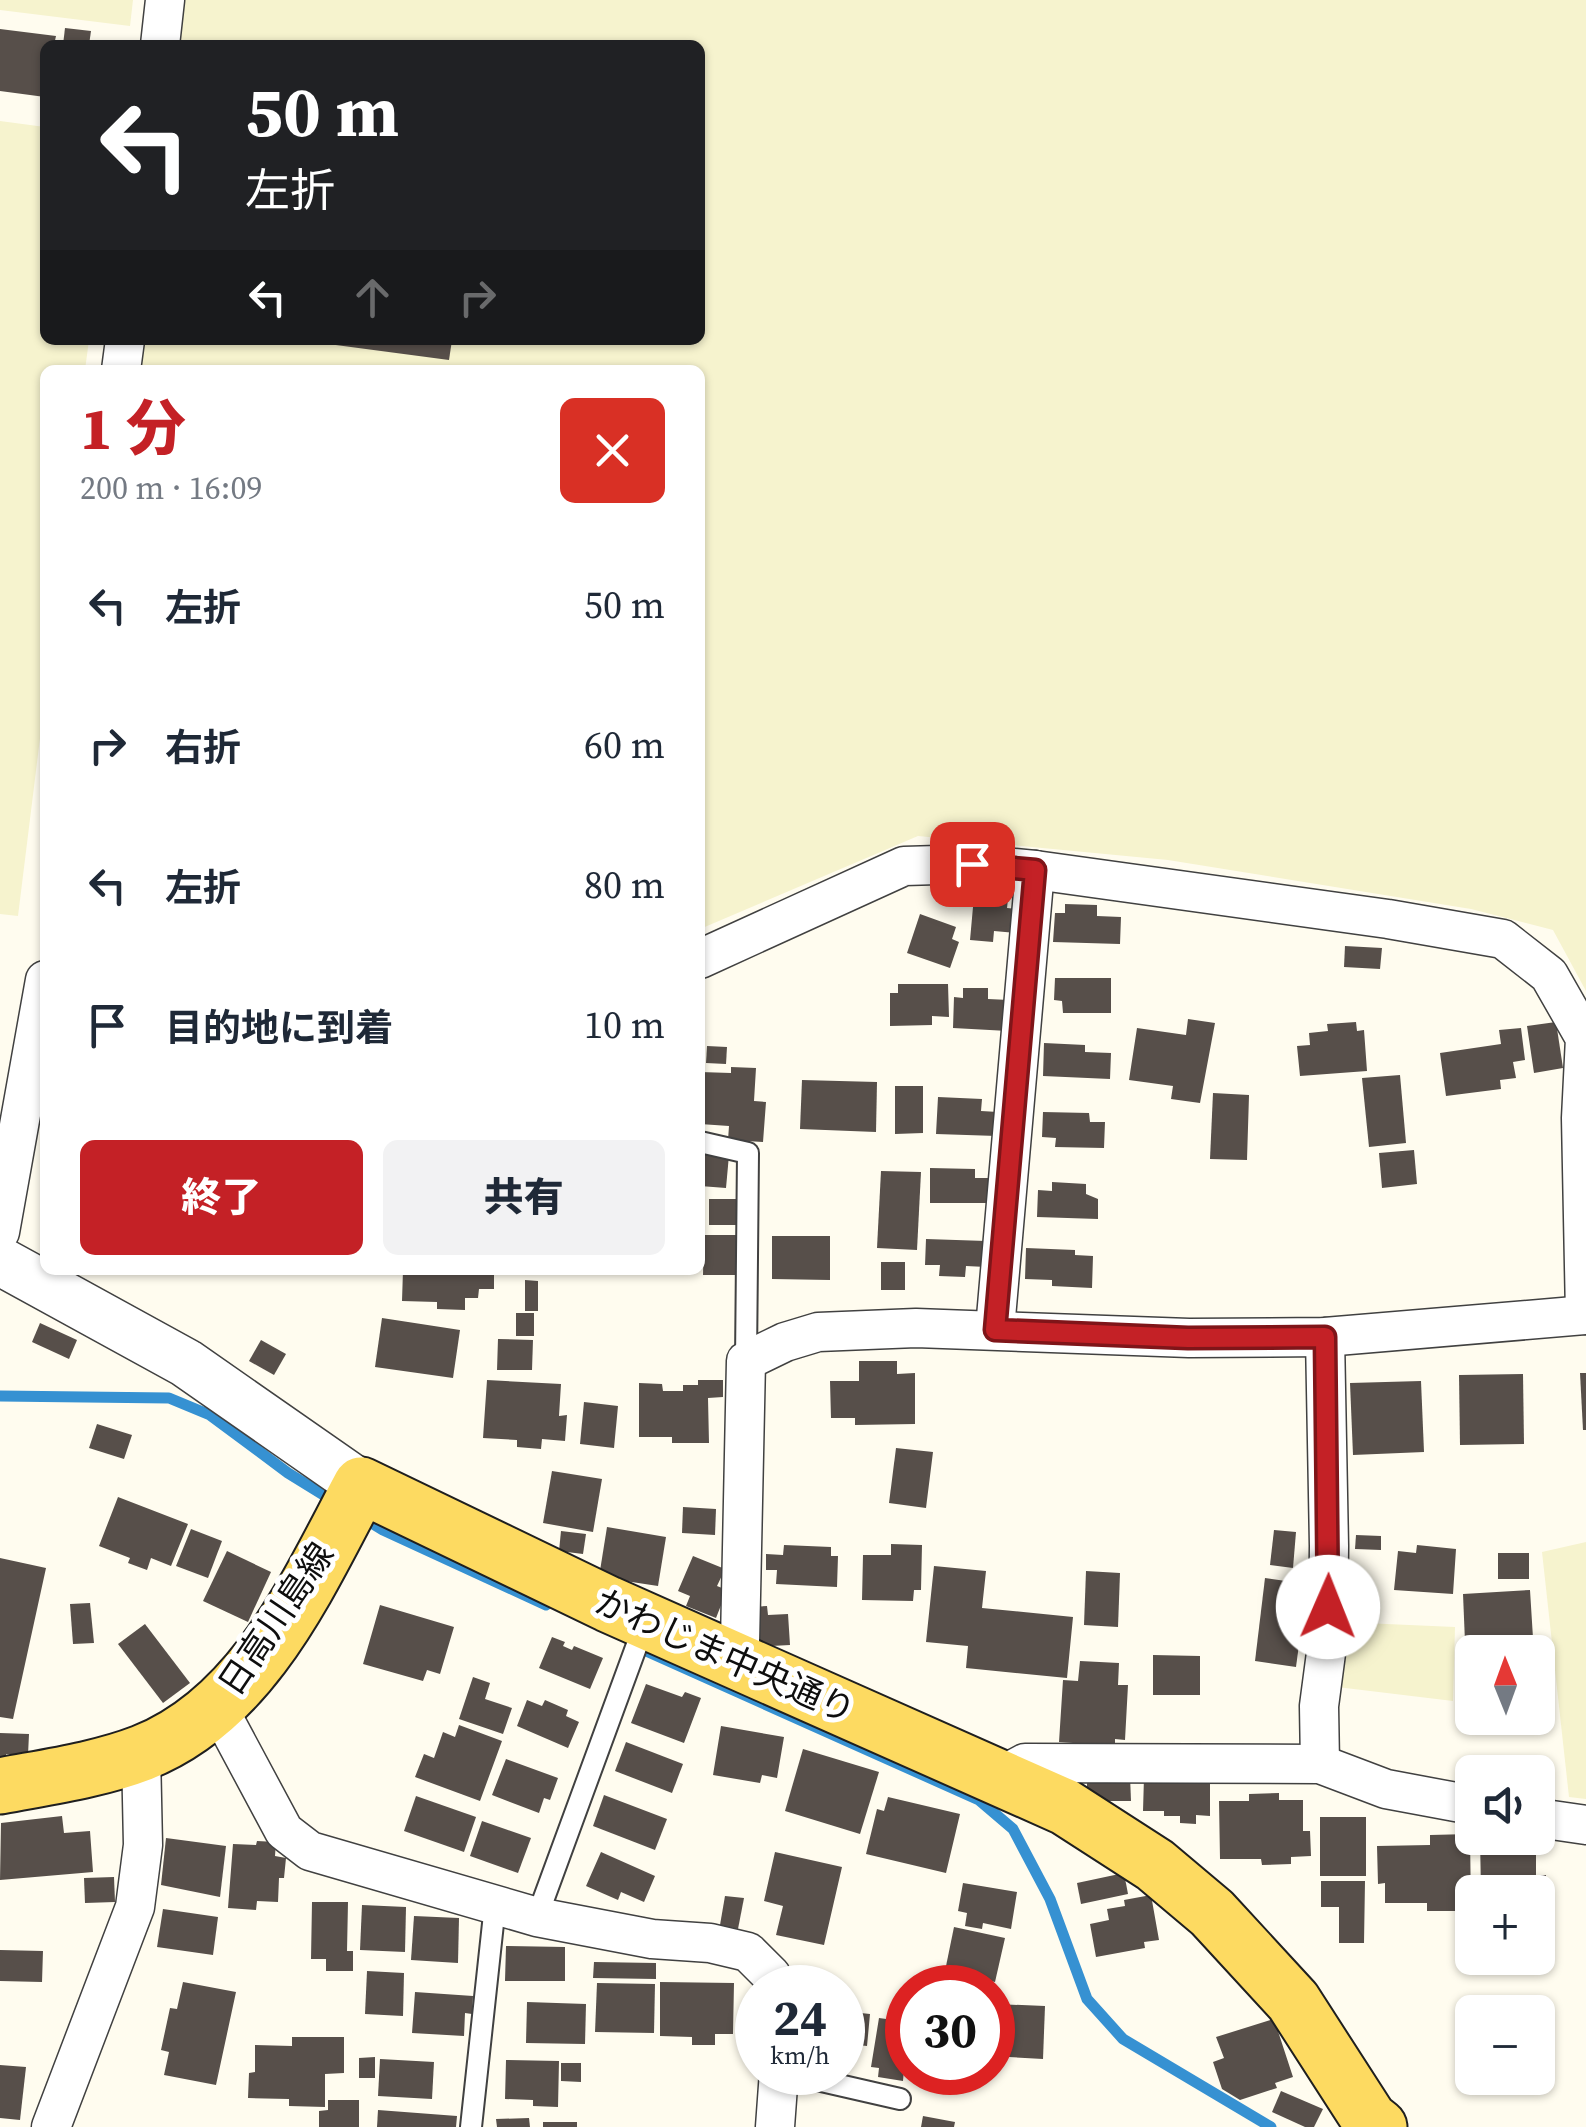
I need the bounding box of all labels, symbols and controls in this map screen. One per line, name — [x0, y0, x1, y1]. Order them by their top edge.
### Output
text: 50 m — [245, 63, 399, 159]
icon: left — [80, 80, 210, 210]
text: 左折 — [245, 159, 335, 221]
icon: left — [240, 270, 295, 325]
icon: ahead — [345, 270, 400, 325]
icon: right — [450, 270, 505, 325]
text: 1 分 — [80, 387, 186, 469]
button: close — [560, 398, 665, 503]
text: 200 m · 16:09 — [80, 466, 262, 510]
icon: left — [80, 578, 135, 633]
text: 50 m — [584, 579, 665, 631]
text: 左折 — [165, 582, 241, 634]
icon: right — [80, 718, 135, 773]
text: 60 m — [584, 719, 665, 771]
text: 右折 — [165, 722, 241, 774]
pin — [930, 822, 1015, 907]
icon: arrive — [945, 837, 1000, 892]
icon: left — [80, 858, 135, 913]
text: 80 m — [584, 859, 665, 911]
text: 左折 — [165, 862, 241, 914]
icon: arrive — [80, 998, 135, 1053]
text: 10 m — [584, 999, 665, 1051]
text: 目的地に到着 — [165, 1002, 393, 1054]
button: 終了 — [80, 1140, 363, 1255]
button: 共有 — [383, 1140, 665, 1255]
street label: 日高川島線 — [207, 1533, 345, 1705]
position arrow — [1276, 1555, 1380, 1659]
street label: かわじま中央通り — [587, 1577, 863, 1735]
north arrow — [1455, 1635, 1555, 1735]
map controls — [1455, 1635, 1555, 2095]
button: sound — [1455, 1755, 1555, 1855]
button: + — [1455, 1875, 1555, 1975]
speed limit sign: 30 — [885, 1965, 1015, 2095]
text: 24 — [773, 1983, 827, 2052]
button: − — [1455, 1995, 1555, 2095]
text: km/h — [770, 2038, 830, 2072]

